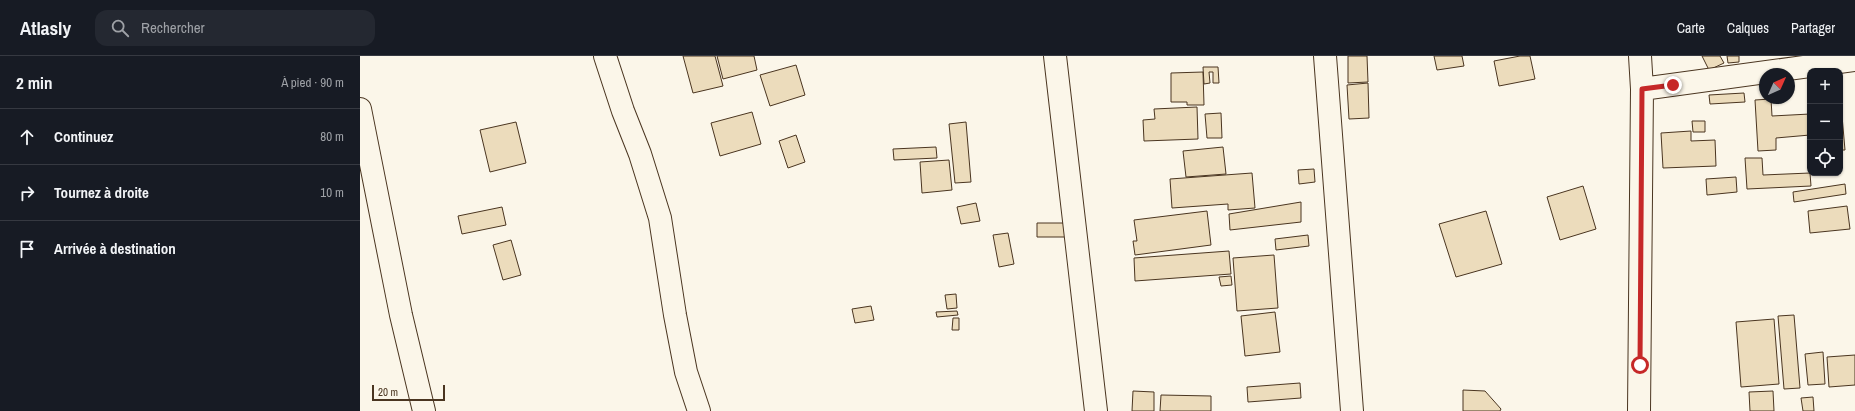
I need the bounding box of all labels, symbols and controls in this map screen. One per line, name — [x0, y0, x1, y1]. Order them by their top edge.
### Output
search box — [95, 10, 375, 46]
text: Atlasly — [20, 15, 71, 41]
icon: search — [109, 17, 131, 39]
text: Rechercher — [141, 17, 205, 38]
text: Carte — [1677, 19, 1705, 37]
text: Calques — [1727, 19, 1769, 37]
text: Partager — [1791, 19, 1835, 37]
north arrow — [1759, 68, 1795, 104]
map controls — [1807, 68, 1843, 176]
button: + — [1807, 68, 1843, 104]
text: 2 min — [16, 71, 52, 94]
text: À pied · 90 m — [281, 74, 344, 91]
route end — [1664, 76, 1682, 94]
button: − — [1807, 104, 1843, 140]
icon: ahead — [16, 126, 38, 148]
text: Continuez — [54, 126, 113, 147]
text: 80 m — [320, 128, 344, 145]
button: locate — [1807, 140, 1843, 176]
icon: right — [16, 182, 38, 204]
text: Tournez à droite — [54, 182, 149, 203]
text: 10 m — [320, 184, 344, 201]
icon: arrive — [16, 238, 38, 260]
text: Arrivée à destination — [54, 238, 176, 259]
route start — [1631, 356, 1649, 374]
scale bar — [372, 383, 445, 402]
text: 20 m — [378, 385, 398, 399]

